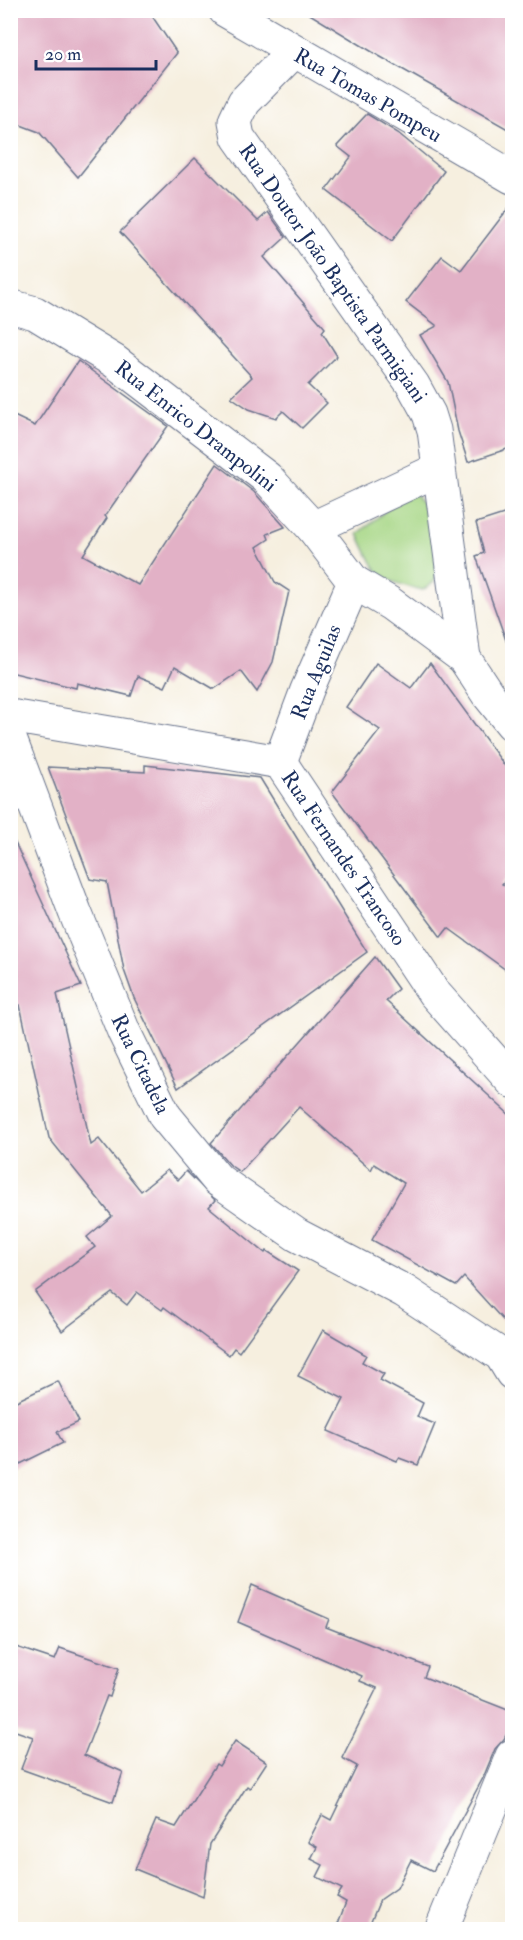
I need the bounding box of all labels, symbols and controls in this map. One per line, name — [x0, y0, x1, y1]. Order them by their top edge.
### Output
scale bar — [36, 33, 156, 71]
street label: Rua Tomas Pompeu — [289, 42, 447, 149]
text: 20 m — [45, 43, 81, 66]
street label: Rua Doutor João Baptista Parmigiani — [232, 138, 433, 409]
street label: Rua Enrico Drampolini — [109, 355, 283, 498]
street label: Rua Aguilas — [285, 621, 348, 724]
street label: Rua Fernandes Trancoso — [275, 766, 412, 951]
street label: Rua Citadela — [105, 1010, 177, 1119]

